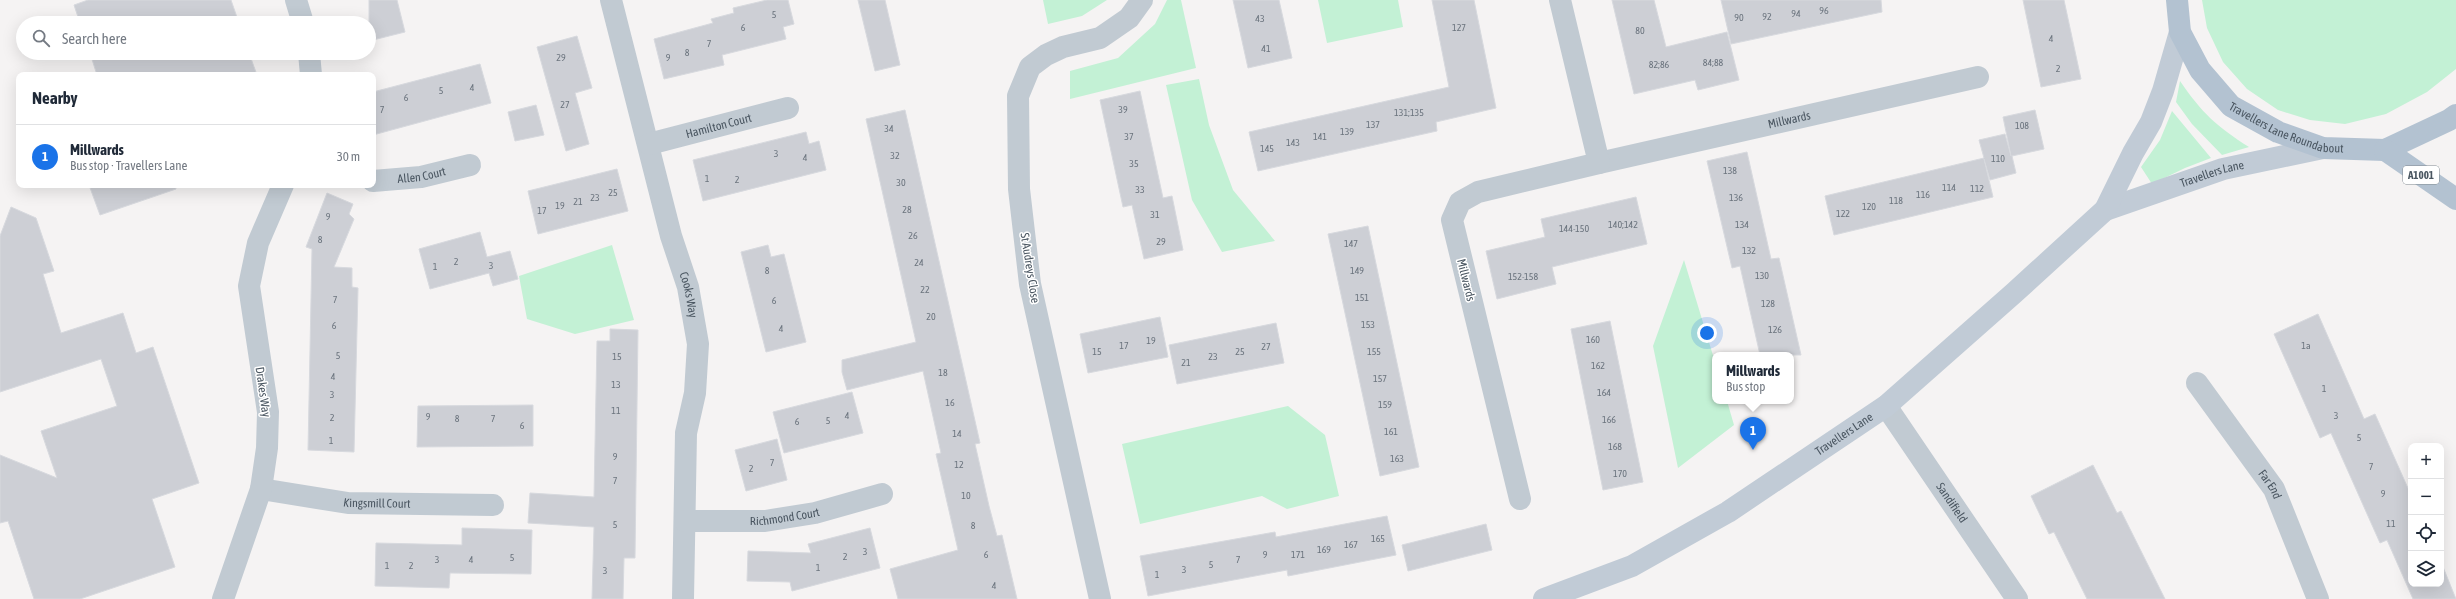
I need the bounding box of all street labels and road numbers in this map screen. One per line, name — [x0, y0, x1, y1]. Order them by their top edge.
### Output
street label: Travellers Lane Roundabout — [2227, 99, 2344, 156]
street label: Millwards — [1767, 108, 1812, 131]
street label: Hamilton Court — [684, 111, 754, 141]
street label: Travellers Lane — [2178, 158, 2245, 190]
street label: Allen Court — [397, 164, 448, 186]
road number: A1001 — [2403, 166, 2439, 184]
street label: St Audreys Close — [1018, 232, 1042, 304]
street label: Millwards — [1454, 257, 1478, 303]
street label: Cooks Way — [676, 270, 700, 319]
street label: Drakes Way — [253, 366, 273, 418]
street label: Travellers Lane — [1813, 410, 1876, 458]
street label: Far End — [2255, 467, 2284, 501]
street label: Sandifield — [1933, 480, 1970, 525]
street label: Kingsmill Court — [342, 495, 411, 511]
street label: Richmond Court — [750, 505, 822, 528]

